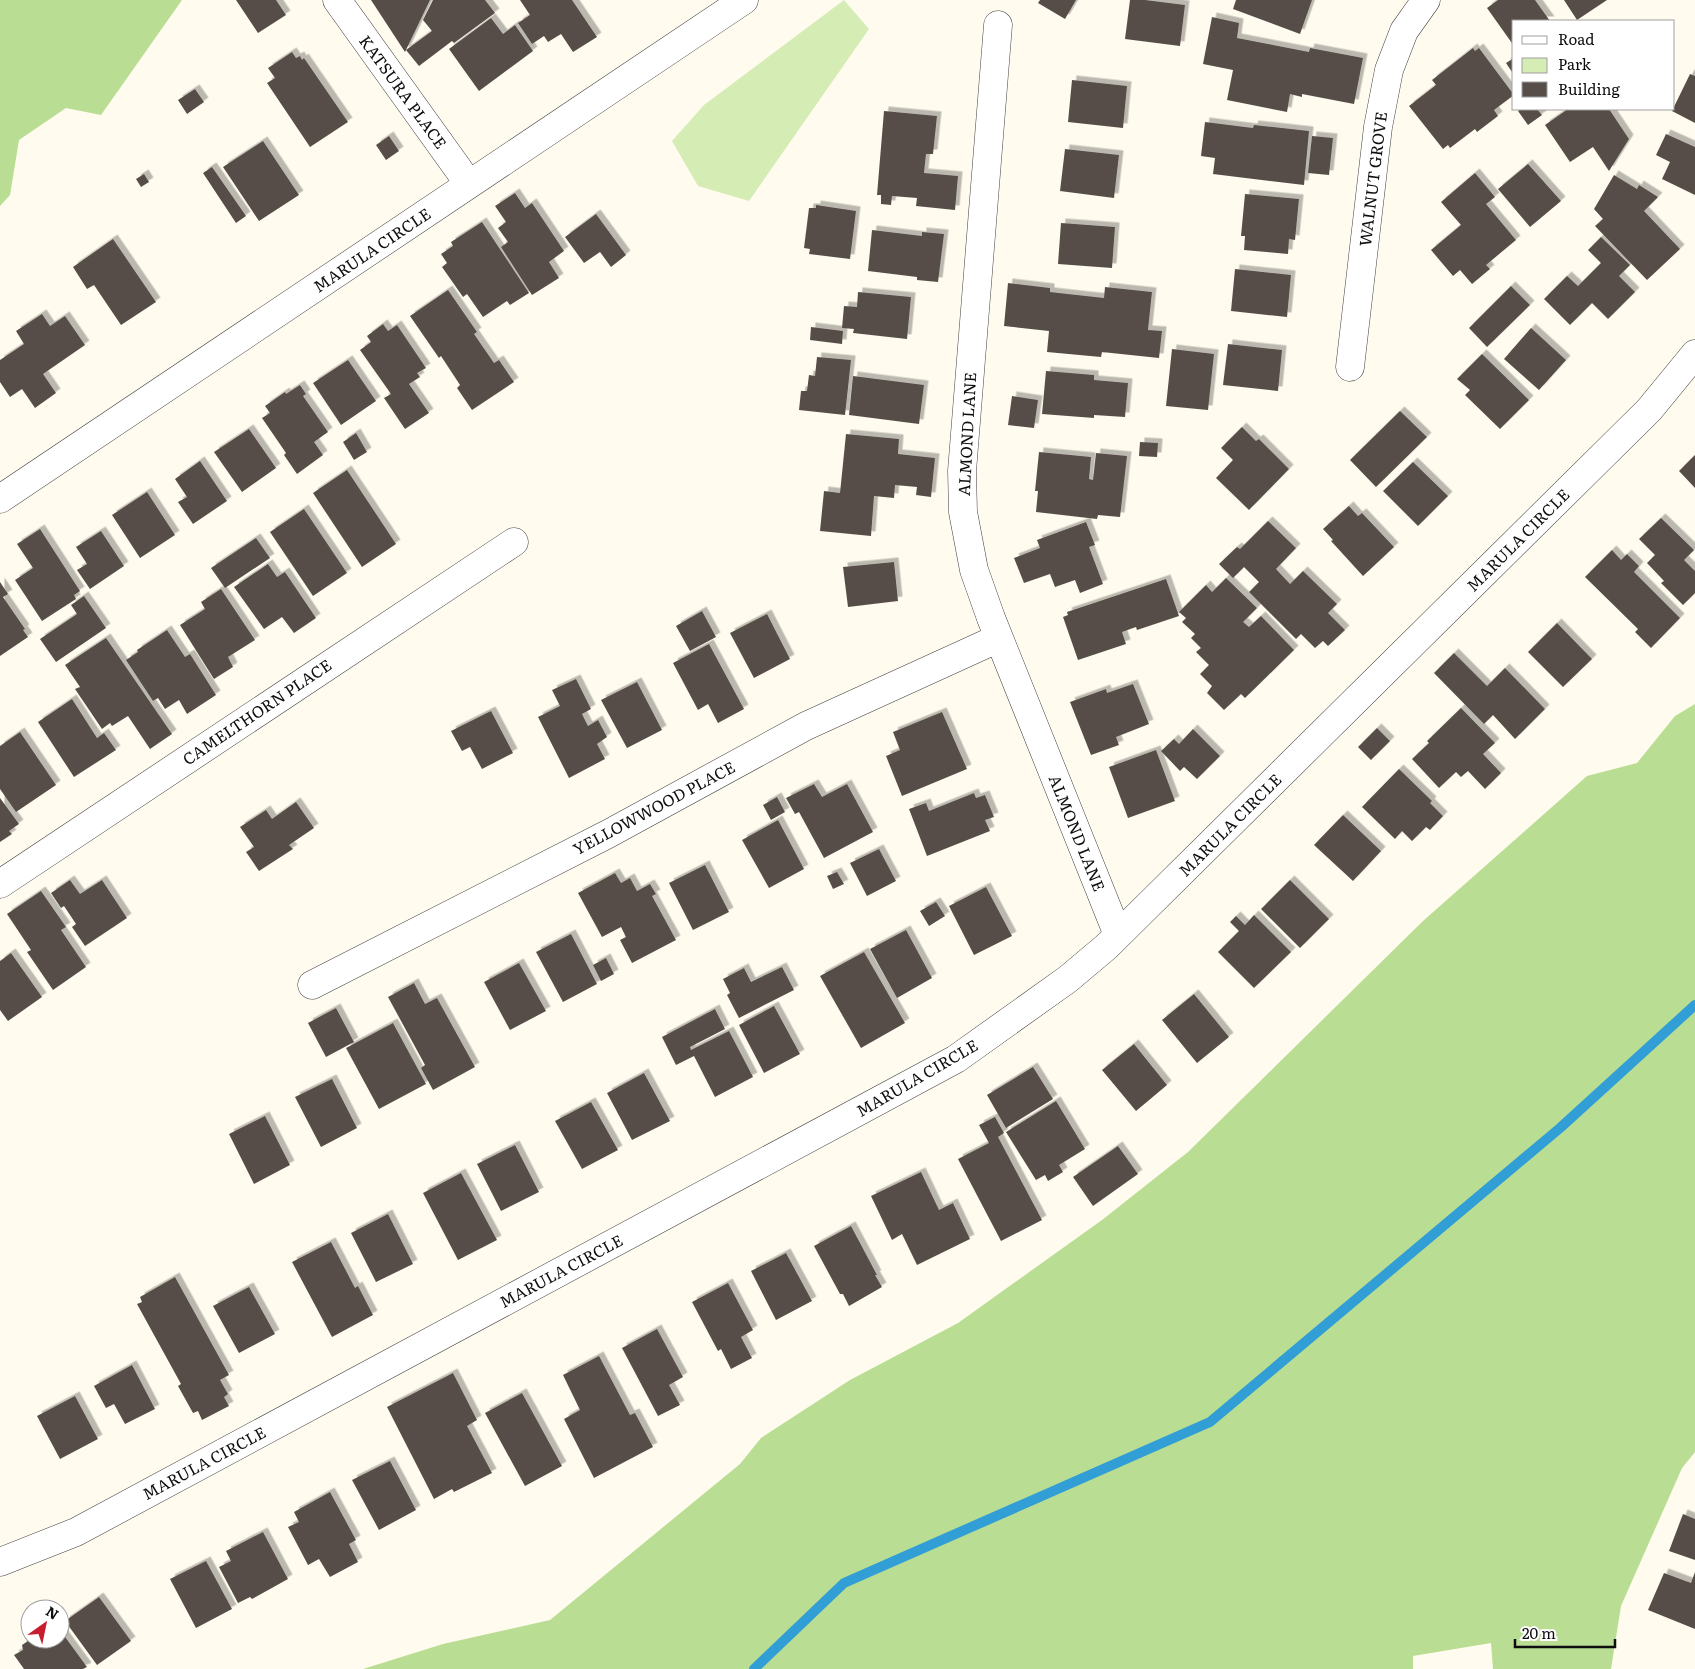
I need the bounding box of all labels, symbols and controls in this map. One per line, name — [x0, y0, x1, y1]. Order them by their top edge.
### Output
legend — [1512, 20, 1675, 110]
text: Road — [1558, 27, 1594, 50]
street label: KATSURA PLACE — [354, 30, 453, 153]
text: Park — [1558, 52, 1592, 75]
text: Building — [1558, 77, 1620, 100]
street label: WALNUT GROVE — [1352, 110, 1392, 248]
street label: MARULA CIRCLE — [308, 201, 435, 297]
street label: ALMOND LANE — [951, 371, 981, 496]
street label: MARULA CIRCLE — [1460, 482, 1574, 596]
street label: CAMELTHORN PLACE — [177, 652, 336, 770]
street label: YELLOWWOOD PLACE — [568, 754, 739, 860]
street label: MARULA CIRCLE — [1172, 767, 1286, 881]
street label: ALMOND LANE — [1044, 771, 1112, 895]
street label: MARULA CIRCLE — [851, 1033, 982, 1122]
street label: MARULA CIRCLE — [494, 1227, 627, 1313]
street label: MARULA CIRCLE — [137, 1419, 270, 1505]
north arrow — [20, 1599, 70, 1649]
text: N — [42, 1601, 63, 1624]
scale bar — [1515, 1616, 1615, 1648]
text: 20 m — [1522, 1621, 1556, 1644]

